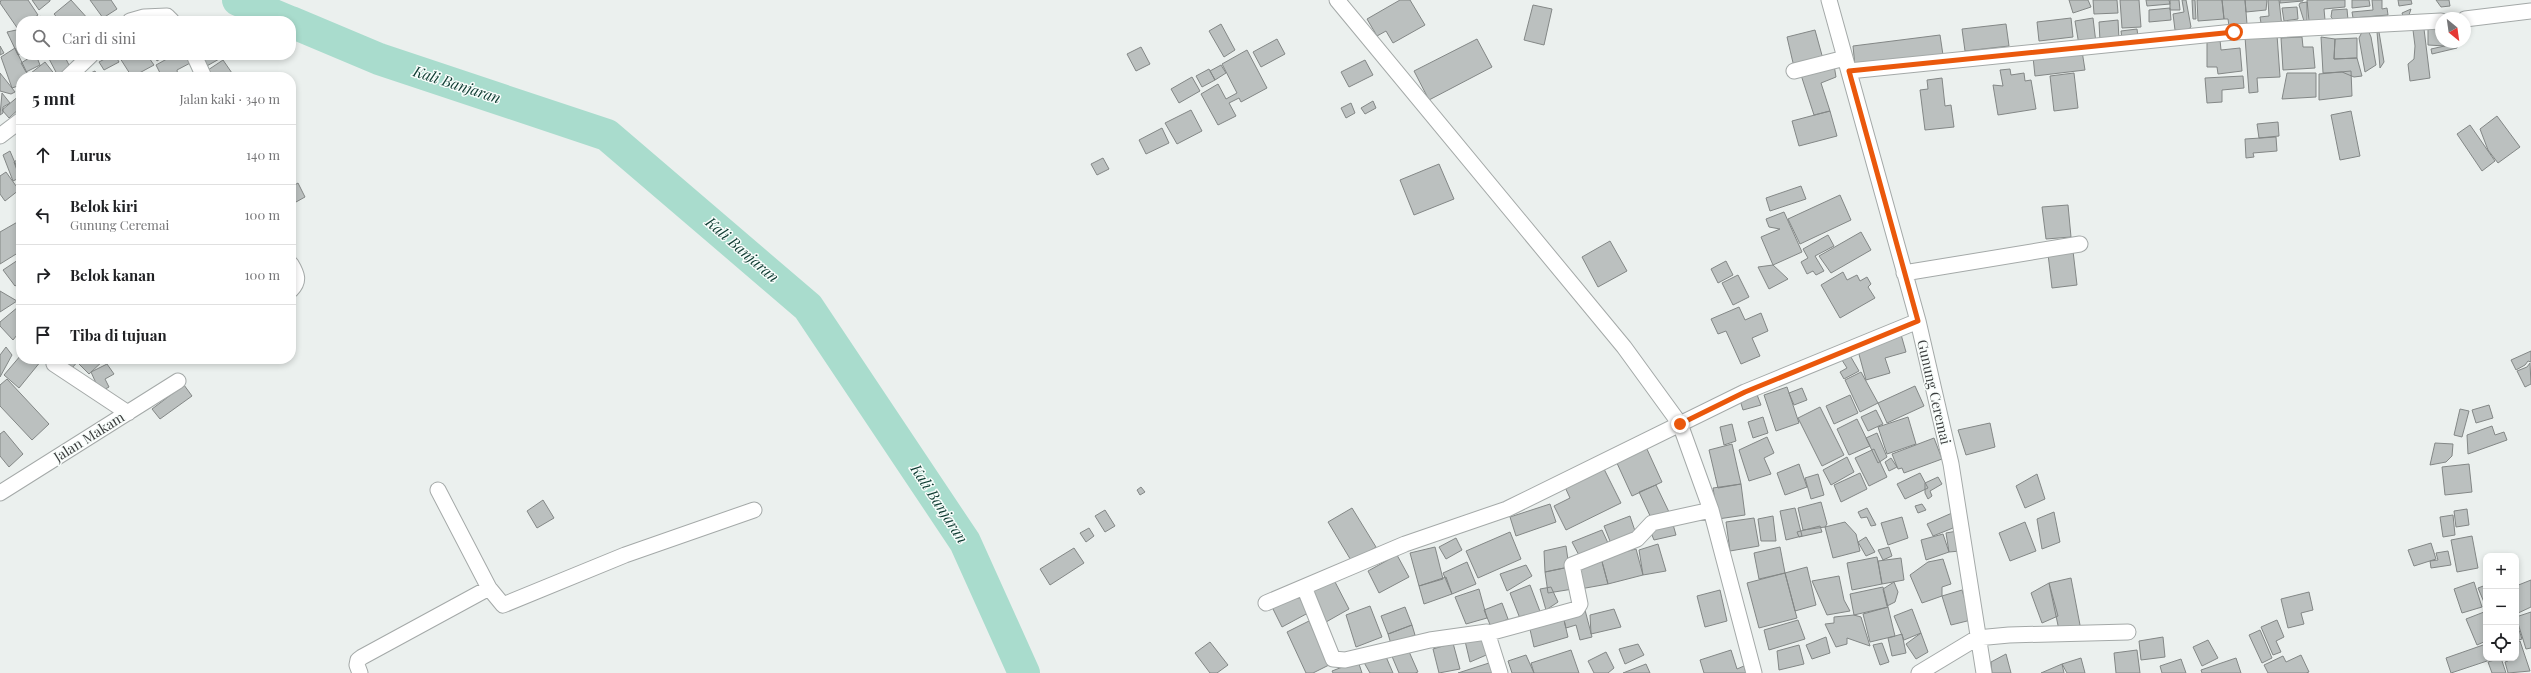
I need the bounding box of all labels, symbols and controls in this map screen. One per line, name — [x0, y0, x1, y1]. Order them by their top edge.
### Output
north arrow — [2435, 12, 2471, 48]
search box — [16, 16, 296, 60]
route start — [2225, 23, 2243, 41]
icon: search — [30, 27, 52, 49]
text: Cari di sini — [62, 28, 136, 48]
water label: Kali Banjaran — [410, 60, 504, 108]
text: 5 mnt — [32, 87, 75, 109]
text: Jalan kaki · 340 m — [180, 90, 280, 107]
icon: ahead — [32, 144, 54, 166]
text: Lurus — [70, 145, 111, 165]
text: 140 m — [246, 146, 280, 163]
text: Belok kiri — [70, 196, 138, 216]
icon: left — [32, 204, 54, 226]
text: 100 m — [245, 206, 280, 223]
water label: Kali Banjaran — [701, 211, 783, 287]
text: Gunung Ceremai — [70, 216, 169, 233]
icon: right — [32, 264, 54, 286]
text: Belok kanan — [70, 265, 155, 285]
text: 100 m — [245, 266, 280, 283]
icon: arrive — [32, 324, 54, 346]
text: Tiba di tujuan — [70, 325, 167, 345]
street label: Gunung Ceremai — [1913, 338, 1956, 446]
street label: Jalan Makam — [49, 407, 128, 466]
route end — [1671, 415, 1689, 433]
water label: Kali Banjaran — [906, 459, 973, 547]
map controls — [2483, 553, 2519, 661]
button: + — [2483, 553, 2519, 589]
button: − — [2483, 589, 2519, 625]
button: locate — [2483, 625, 2519, 661]

